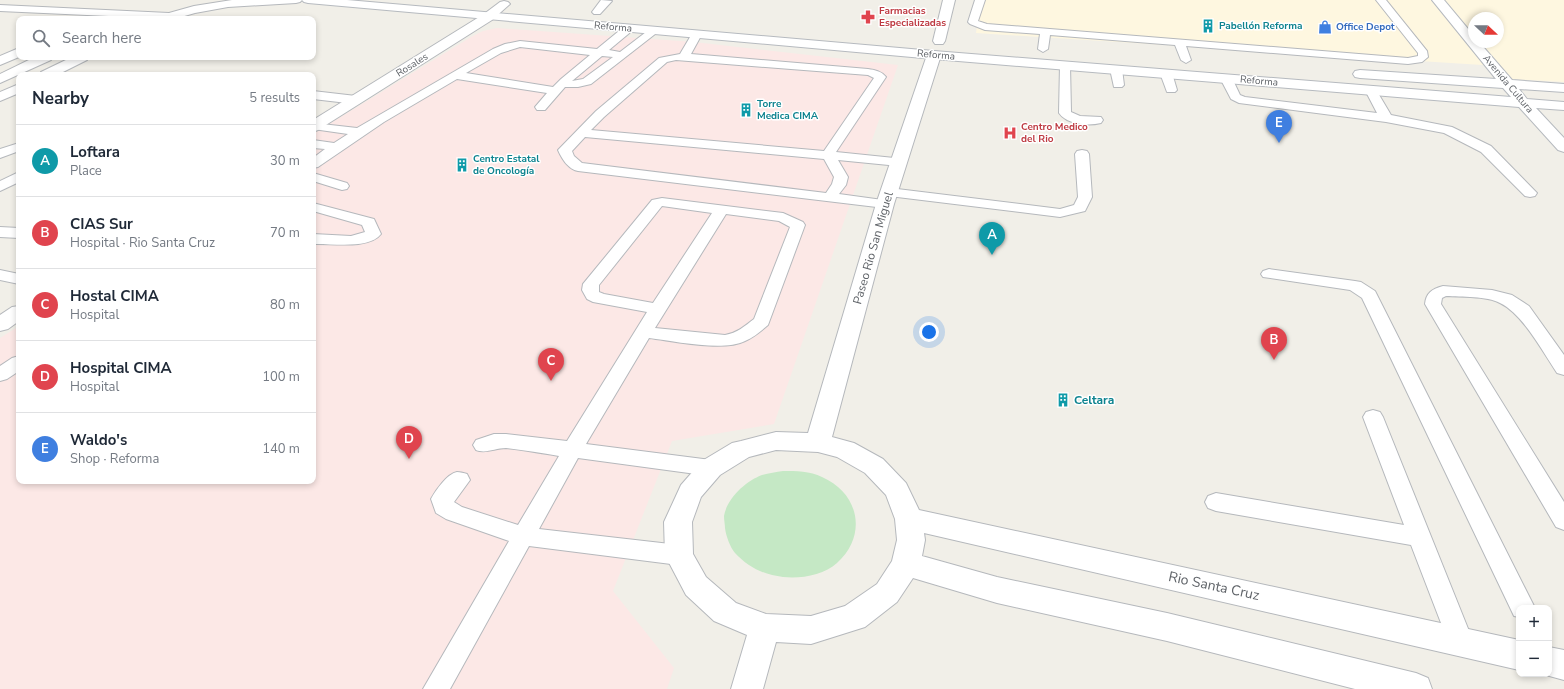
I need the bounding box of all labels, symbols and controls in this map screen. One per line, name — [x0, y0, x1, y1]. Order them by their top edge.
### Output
place label: Farmacias Especializadas — [879, 4, 946, 30]
pharmacy icon: Farmacias Especializadas — [860, 9, 876, 25]
north arrow — [1468, 12, 1504, 48]
search box — [16, 16, 316, 60]
street label: Reforma — [593, 18, 633, 36]
building icon: Pabellón Reforma — [1200, 18, 1216, 34]
place label: Pabellón Reforma — [1219, 19, 1302, 33]
shop icon: Office Depot — [1317, 19, 1333, 35]
place label: Office Depot — [1336, 20, 1395, 34]
icon: search — [30, 27, 52, 49]
text: Search here — [62, 28, 142, 48]
street label: Reforma — [916, 46, 956, 64]
street label: Rosales — [393, 50, 431, 80]
street label: Avenida Cultura — [1479, 52, 1537, 116]
street label: Reforma — [1239, 72, 1279, 90]
text: Nearby — [32, 87, 89, 110]
text: 5 results — [249, 89, 300, 107]
place label: Torre Medica CIMA — [757, 97, 819, 123]
building icon: Torre Medica CIMA — [738, 102, 754, 118]
pin: E — [1266, 110, 1292, 143]
place label: Centro Medico del Rio — [1021, 120, 1088, 146]
hospital icon: Centro Medico del Rio — [1002, 125, 1018, 141]
text: Loftara — [70, 142, 120, 162]
text: A — [40, 152, 50, 170]
text: 30 m — [270, 152, 300, 170]
place label: Centro Estatal de Oncología — [473, 152, 540, 178]
building icon: Centro Estatal de Oncología — [454, 157, 470, 173]
text: Place — [70, 162, 102, 180]
street label: Paseo Rio San Miguel — [849, 189, 897, 306]
text: CIAS Sur — [70, 214, 133, 234]
pin: A — [979, 222, 1005, 255]
text: B — [41, 224, 49, 242]
text: 70 m — [270, 224, 300, 242]
text: Hospital · Rio Santa Cruz — [70, 234, 215, 252]
text: Hostal CIMA — [70, 286, 159, 306]
text: C — [41, 296, 49, 314]
text: 80 m — [270, 296, 300, 314]
text: Hospital — [70, 306, 119, 324]
your location — [919, 322, 939, 342]
pin: B — [1261, 327, 1287, 360]
pin: C — [538, 348, 564, 381]
text: Hospital CIMA — [70, 358, 172, 378]
text: D — [40, 368, 50, 386]
text: 100 m — [262, 368, 300, 386]
text: Hospital — [70, 378, 119, 396]
building icon: Celtara — [1055, 392, 1071, 408]
place label: Celtara — [1074, 392, 1114, 408]
pin: D — [396, 426, 422, 459]
text: Waldo's — [70, 430, 127, 450]
text: E — [41, 440, 49, 458]
text: 140 m — [262, 440, 300, 458]
text: Shop · Reforma — [70, 450, 159, 468]
street label: Rio Santa Cruz — [1167, 567, 1262, 605]
map controls — [1516, 605, 1552, 677]
button: + — [1516, 605, 1552, 641]
button: − — [1516, 641, 1552, 677]

